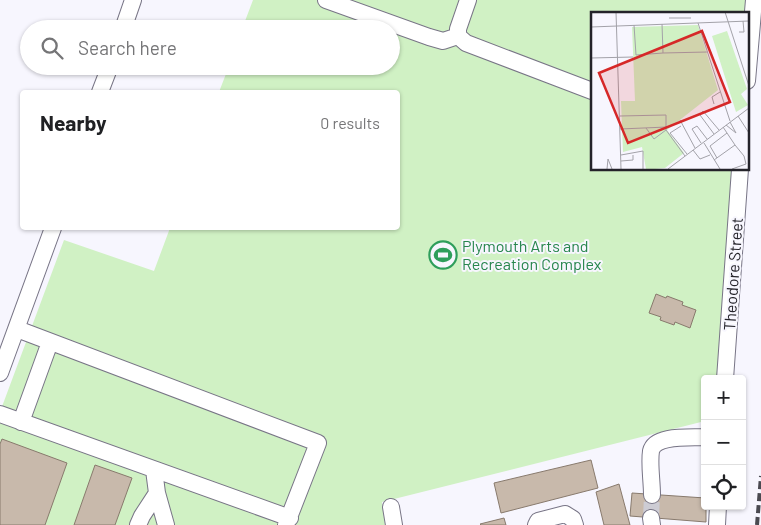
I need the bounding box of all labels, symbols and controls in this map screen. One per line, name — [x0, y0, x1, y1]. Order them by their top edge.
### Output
inset map — [591, 12, 748, 170]
search box — [20, 20, 400, 75]
icon: search — [38, 34, 66, 62]
text: Search here — [78, 36, 177, 59]
text: Nearby — [40, 110, 106, 135]
text: 0 results — [320, 113, 380, 132]
street label: Theodore Street — [719, 217, 746, 331]
place label: Plymouth Arts and Recreation Complex — [462, 236, 602, 273]
sports icon: Plymouth Arts and Recreation Complex — [428, 240, 458, 270]
map controls — [701, 375, 746, 510]
button: + — [701, 375, 746, 420]
button: − — [701, 420, 746, 465]
button: locate — [701, 465, 746, 510]

